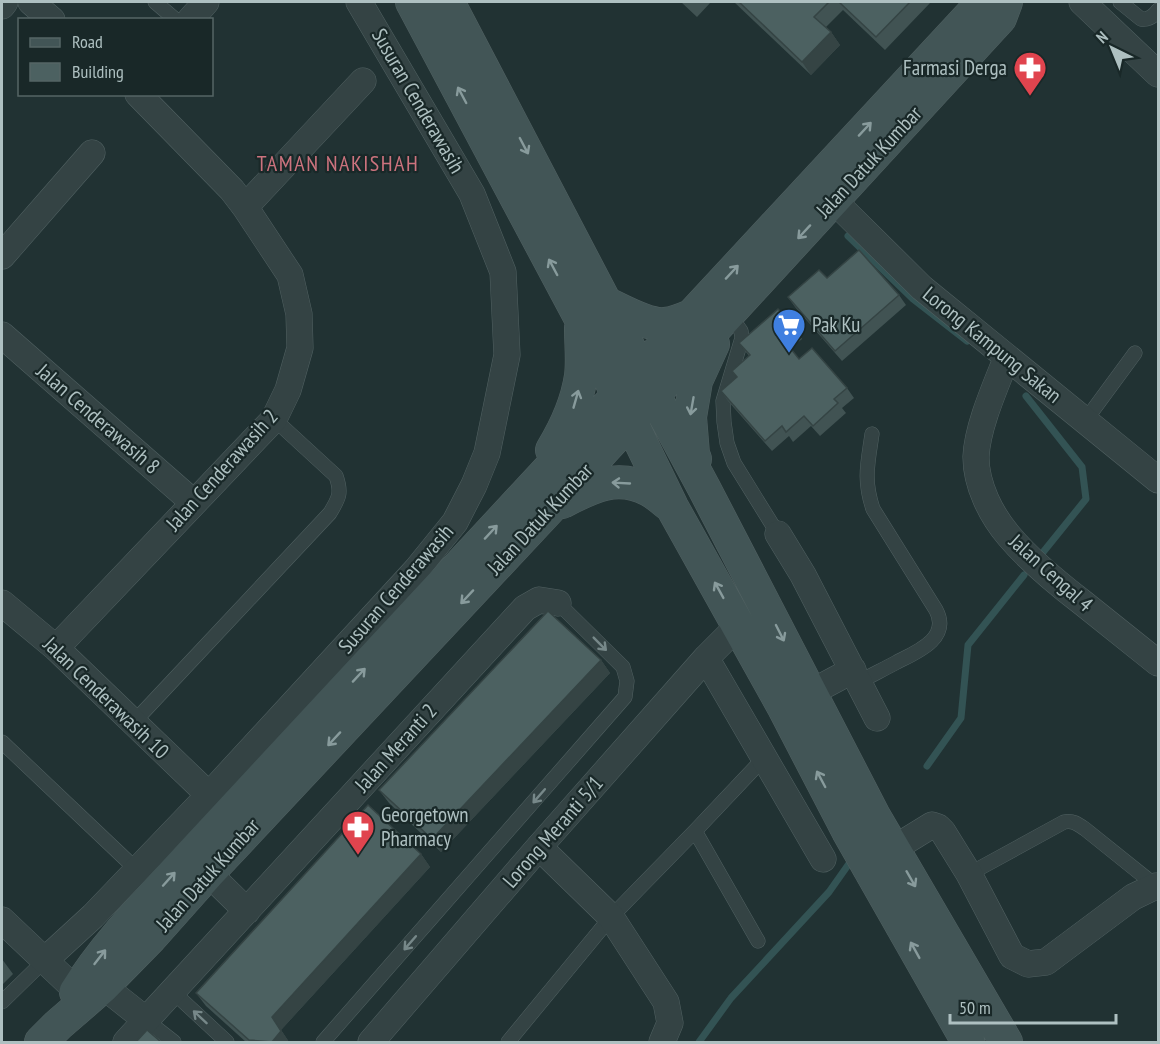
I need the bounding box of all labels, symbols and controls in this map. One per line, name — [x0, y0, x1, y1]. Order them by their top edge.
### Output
legend — [18, 18, 213, 96]
north arrow — [1082, 18, 1142, 78]
street label: Susuran Cenderawasih — [366, 24, 471, 178]
text: N — [1092, 27, 1112, 47]
text: Road — [72, 30, 103, 53]
pharmacy icon: Farmasi Derga — [1012, 50, 1048, 97]
place label: Farmasi Derga — [903, 54, 1007, 81]
text: Building — [72, 60, 124, 83]
one-way arrow — [456, 87, 468, 104]
street label: Jalan Datuk Kumbar — [809, 100, 927, 224]
one-way arrow — [858, 121, 872, 136]
one-way arrow — [518, 137, 530, 155]
district label: TAMAN NAKISHAH — [257, 149, 419, 177]
one-way arrow — [797, 224, 811, 239]
one-way arrow — [547, 259, 559, 276]
one-way arrow — [725, 264, 740, 279]
street label: Lorong Kampung Sakan — [918, 280, 1067, 409]
supermarket icon: Pak Ku — [771, 307, 807, 354]
place label: Pak Ku — [812, 311, 860, 338]
street label: Jalan Cenderawasih 8 — [30, 357, 166, 480]
one-way arrow — [570, 390, 582, 409]
one-way arrow — [686, 396, 697, 415]
street label: Jalan Cenderawasih 2 — [159, 403, 283, 537]
street label: Jalan Datuk Kumbar — [480, 457, 598, 581]
one-way arrow — [611, 477, 631, 488]
street label: Susuran Cenderawasih — [332, 518, 459, 659]
one-way arrow — [484, 525, 498, 540]
street label: Jalan Cengal 4 — [1003, 527, 1099, 618]
one-way arrow — [712, 581, 724, 598]
one-way arrow — [460, 589, 474, 604]
one-way arrow — [774, 624, 786, 642]
street label: Jalan Cenderawasih 10 — [37, 630, 175, 764]
one-way arrow — [592, 636, 607, 651]
one-way arrow — [352, 668, 366, 683]
street label: Jalan Meranti 2 — [348, 698, 442, 798]
one-way arrow — [327, 731, 341, 746]
street label: Lorong Meranti 5/1 — [497, 770, 609, 893]
one-way arrow — [815, 771, 827, 789]
one-way arrow — [532, 788, 546, 803]
place label: Georgetown Pharmacy — [381, 801, 469, 852]
pharmacy icon: Georgetown Pharmacy — [340, 809, 376, 856]
street label: Jalan Datuk Kumbar — [149, 812, 266, 938]
one-way arrow — [906, 870, 917, 888]
one-way arrow — [162, 872, 176, 887]
one-way arrow — [404, 935, 417, 951]
one-way arrow — [909, 942, 921, 959]
one-way arrow — [94, 950, 106, 966]
scale bar — [950, 987, 1116, 1025]
text: 50 m — [959, 996, 991, 1019]
one-way arrow — [192, 1009, 207, 1024]

